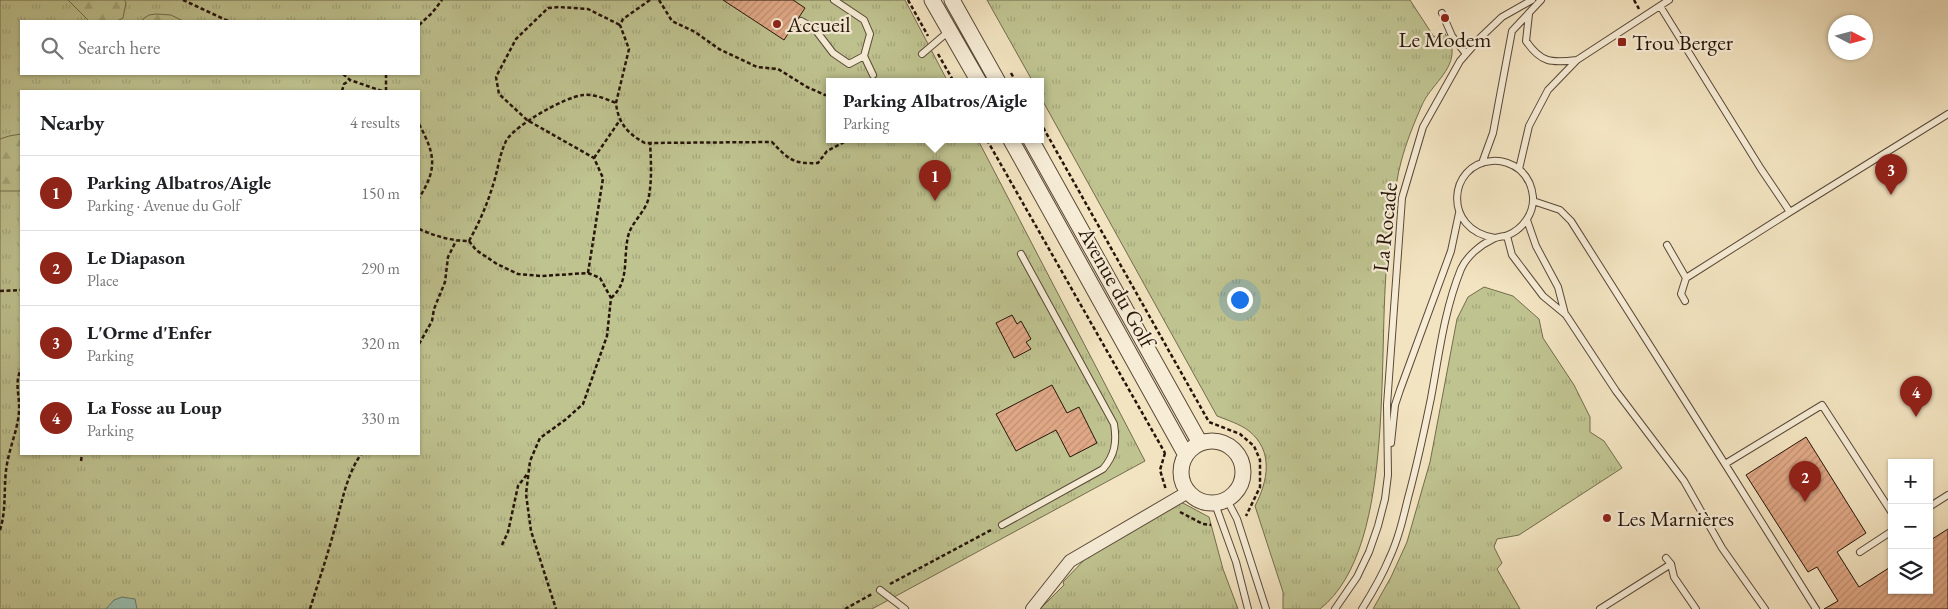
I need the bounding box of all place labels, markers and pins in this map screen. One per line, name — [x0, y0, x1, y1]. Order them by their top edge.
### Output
place label: Accueil — [786, 10, 851, 39]
marker: Le Modem — [1439, 12, 1451, 24]
marker: Accueil — [771, 18, 783, 30]
place label: Le Modem — [1399, 25, 1491, 54]
place label: Trou Berger — [1632, 28, 1734, 57]
marker: Trou Berger — [1616, 36, 1628, 48]
pin: 3 — [1875, 154, 1907, 195]
pin: 1 — [919, 160, 951, 201]
pin: 4 — [1900, 376, 1932, 417]
pin: 2 — [1789, 461, 1821, 502]
place label: Les Marnières — [1617, 504, 1734, 533]
marker: Les Marnières — [1601, 512, 1613, 524]

